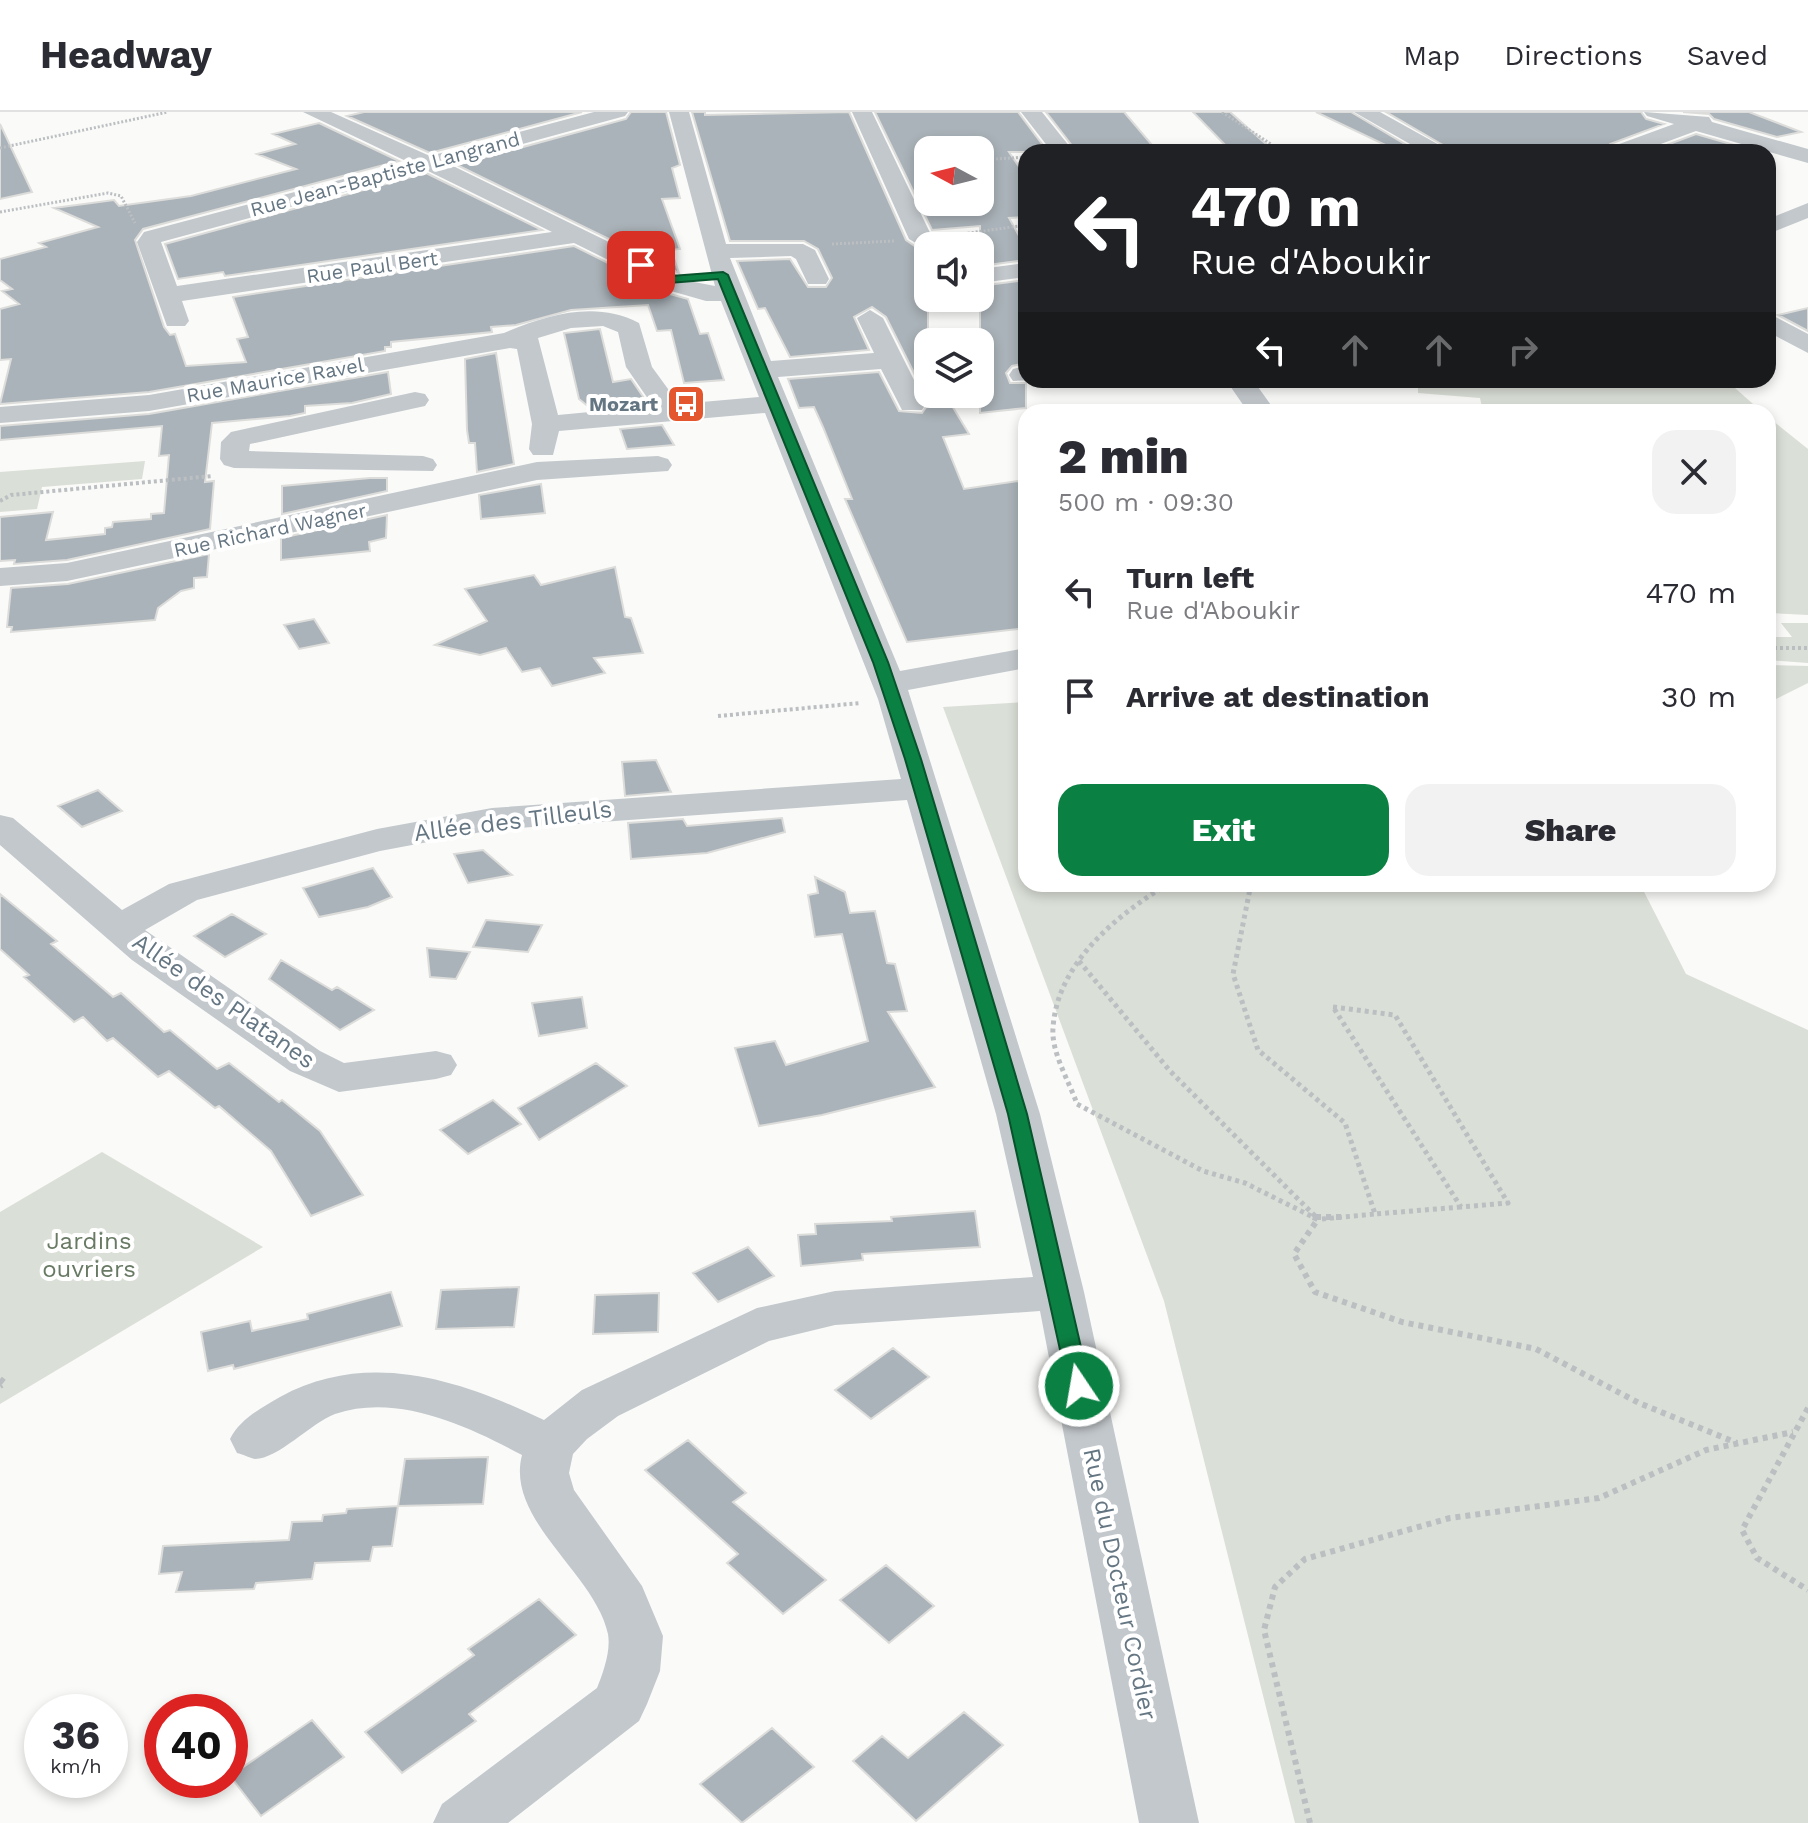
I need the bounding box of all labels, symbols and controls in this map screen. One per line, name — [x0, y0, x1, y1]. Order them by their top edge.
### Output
text: Headway — [40, 33, 212, 77]
text: Map — [1403, 39, 1460, 72]
text: Directions — [1504, 39, 1643, 72]
text: Saved — [1687, 39, 1768, 72]
street label: Rue Jean-Baptiste Langrand — [248, 126, 522, 222]
north arrow — [914, 136, 994, 216]
map controls — [914, 136, 994, 408]
text: 470 m — [1190, 174, 1361, 240]
icon: left — [1058, 176, 1162, 280]
pin — [607, 231, 675, 299]
button: sound — [914, 232, 994, 312]
text: Rue d'Aboukir — [1190, 241, 1431, 283]
icon: arrive — [619, 243, 663, 287]
street label: Rue Paul Bert — [305, 246, 440, 288]
button: layers — [914, 328, 994, 408]
icon: left — [1249, 328, 1293, 372]
icon: ahead — [1333, 328, 1377, 372]
icon: ahead — [1417, 328, 1461, 372]
icon: right — [1501, 328, 1545, 372]
street label: Rue Maurice Ravel — [184, 353, 366, 407]
bus stop icon: Mozart — [665, 383, 707, 425]
place label: Mozart — [589, 392, 658, 416]
text: 2 min — [1058, 428, 1189, 485]
button: close — [1652, 430, 1736, 514]
text: 500 m · 09:30 — [1058, 487, 1234, 517]
street label: Rue Richard Wagner — [171, 498, 369, 562]
text: Turn left — [1126, 560, 1254, 595]
icon: left — [1058, 570, 1102, 614]
text: 470 m — [1645, 575, 1736, 610]
text: Rue d'Aboukir — [1126, 595, 1300, 625]
icon: arrive — [1058, 674, 1102, 718]
text: Arrive at destination — [1126, 679, 1430, 714]
text: 30 m — [1661, 679, 1736, 714]
button: Exit — [1058, 784, 1389, 876]
button: Share — [1405, 784, 1736, 876]
street label: Allée des Tilleuls — [412, 795, 614, 847]
street label: Allée des Platanes — [127, 928, 321, 1074]
park label: Jardins ouvriers — [42, 1227, 136, 1283]
position arrow — [1037, 1344, 1121, 1428]
street label: Rue du Docteur Cordier — [1077, 1446, 1163, 1723]
speed limit sign: 40 — [144, 1694, 248, 1798]
text: 36 — [52, 1712, 100, 1759]
text: km/h — [50, 1754, 102, 1778]

